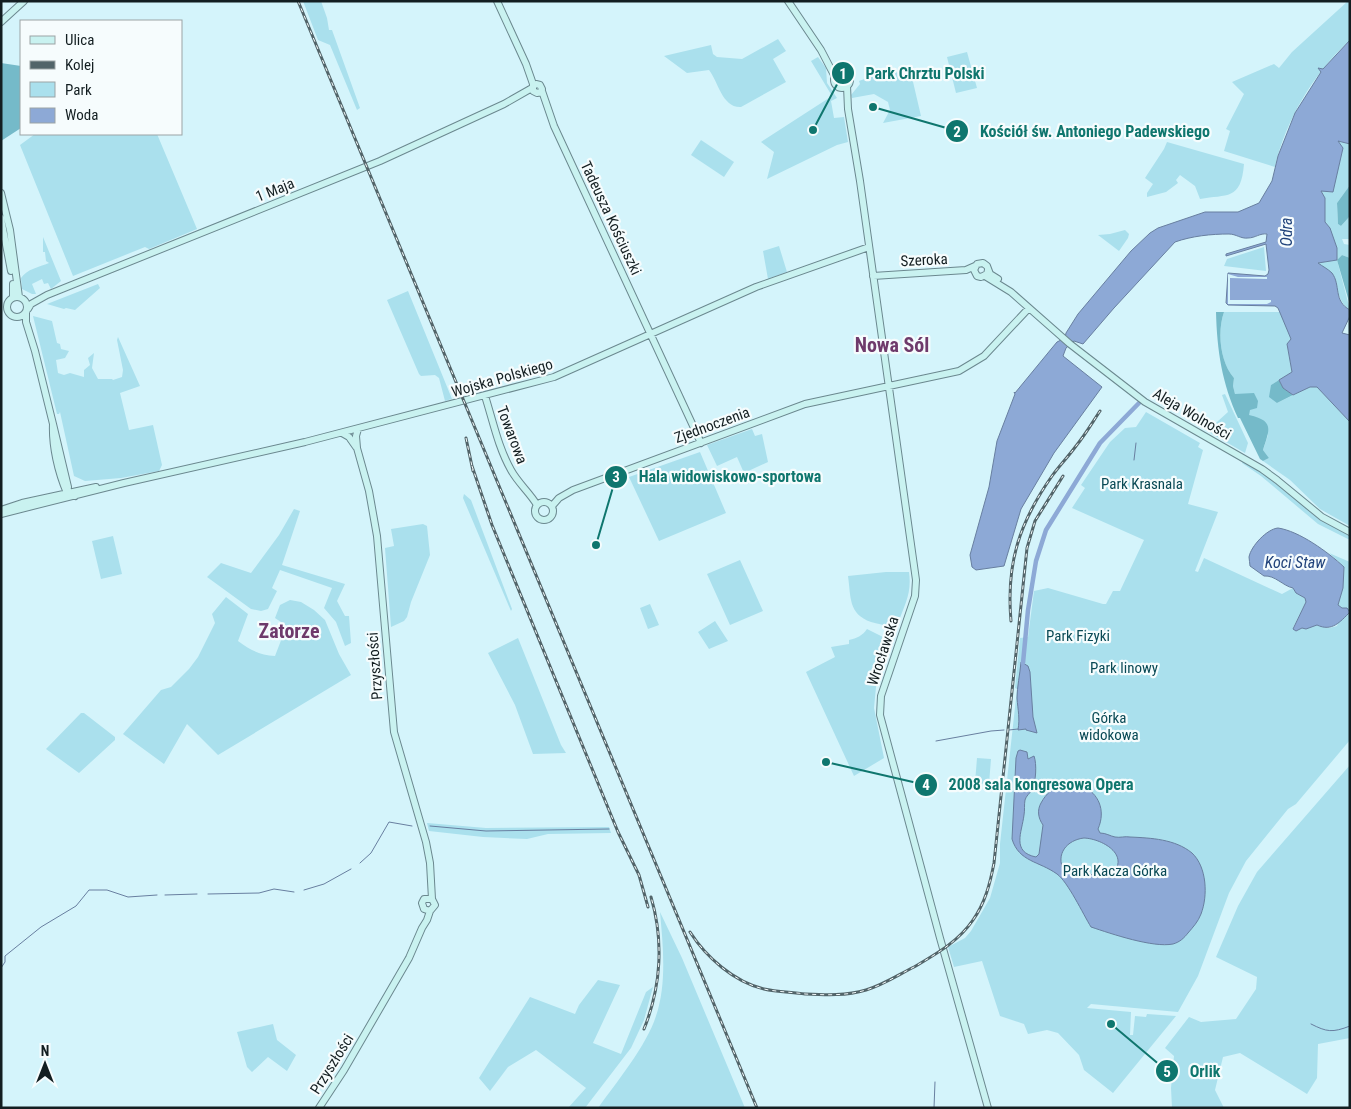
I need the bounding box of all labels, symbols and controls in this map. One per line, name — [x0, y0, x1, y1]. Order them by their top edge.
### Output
legend — [20, 20, 182, 135]
text: Ulica — [65, 31, 94, 49]
text: Kolej — [65, 56, 94, 74]
callout: Park Chrztu Polski — [830, 58, 994, 89]
text: Park Chrztu Polski — [865, 64, 985, 83]
text: 1 — [839, 65, 847, 83]
text: Park — [65, 81, 92, 99]
text: Woda — [65, 106, 98, 124]
callout: Kościół św. Antoniego Padewskiego — [945, 116, 1220, 147]
text: Kościół św. Antoniego Padewskiego — [980, 122, 1210, 141]
text: 2 — [953, 123, 961, 141]
street label: Tadeusza Kościuszki — [577, 158, 645, 278]
street label: 1 Maja — [253, 174, 297, 206]
water label: Odra — [1277, 218, 1296, 246]
street label: Szeroka — [900, 250, 948, 270]
district label: Nowa Sól — [855, 333, 929, 357]
street label: Wojska Polskiego — [449, 355, 555, 401]
street label: Aleja Wolności — [1150, 384, 1234, 444]
street label: Zjednoczenia — [672, 403, 752, 447]
street label: Towarowa — [493, 404, 531, 466]
callout: Hala widowiskowo-sportowa — [603, 461, 831, 492]
text: Hala widowiskowo-sportowa — [639, 467, 822, 486]
text: 3 — [612, 468, 620, 486]
park label: Park Krasnala — [1101, 475, 1183, 493]
water label: Koci Staw — [1265, 553, 1326, 572]
street label: Wrocławska — [863, 614, 903, 688]
district label: Zatorze — [259, 619, 319, 643]
park label: Park Fizyki — [1046, 627, 1110, 645]
street label: Przyszłości — [364, 632, 386, 700]
park label: Park linowy — [1090, 659, 1158, 677]
park label: Górka widokowa — [1079, 709, 1139, 744]
callout: 2008 sala kongresowa Opera — [914, 769, 1144, 800]
text: 2008 sala kongresowa Opera — [949, 775, 1134, 794]
text: 4 — [922, 776, 930, 794]
park label: Park Kacza Górka — [1063, 862, 1167, 880]
street label: Przyszłości — [306, 1031, 358, 1097]
north arrow — [20, 1039, 70, 1089]
text: N — [41, 1043, 49, 1059]
callout: Orlik — [1155, 1056, 1230, 1087]
text: Orlik — [1190, 1062, 1221, 1081]
text: 5 — [1163, 1063, 1171, 1081]

